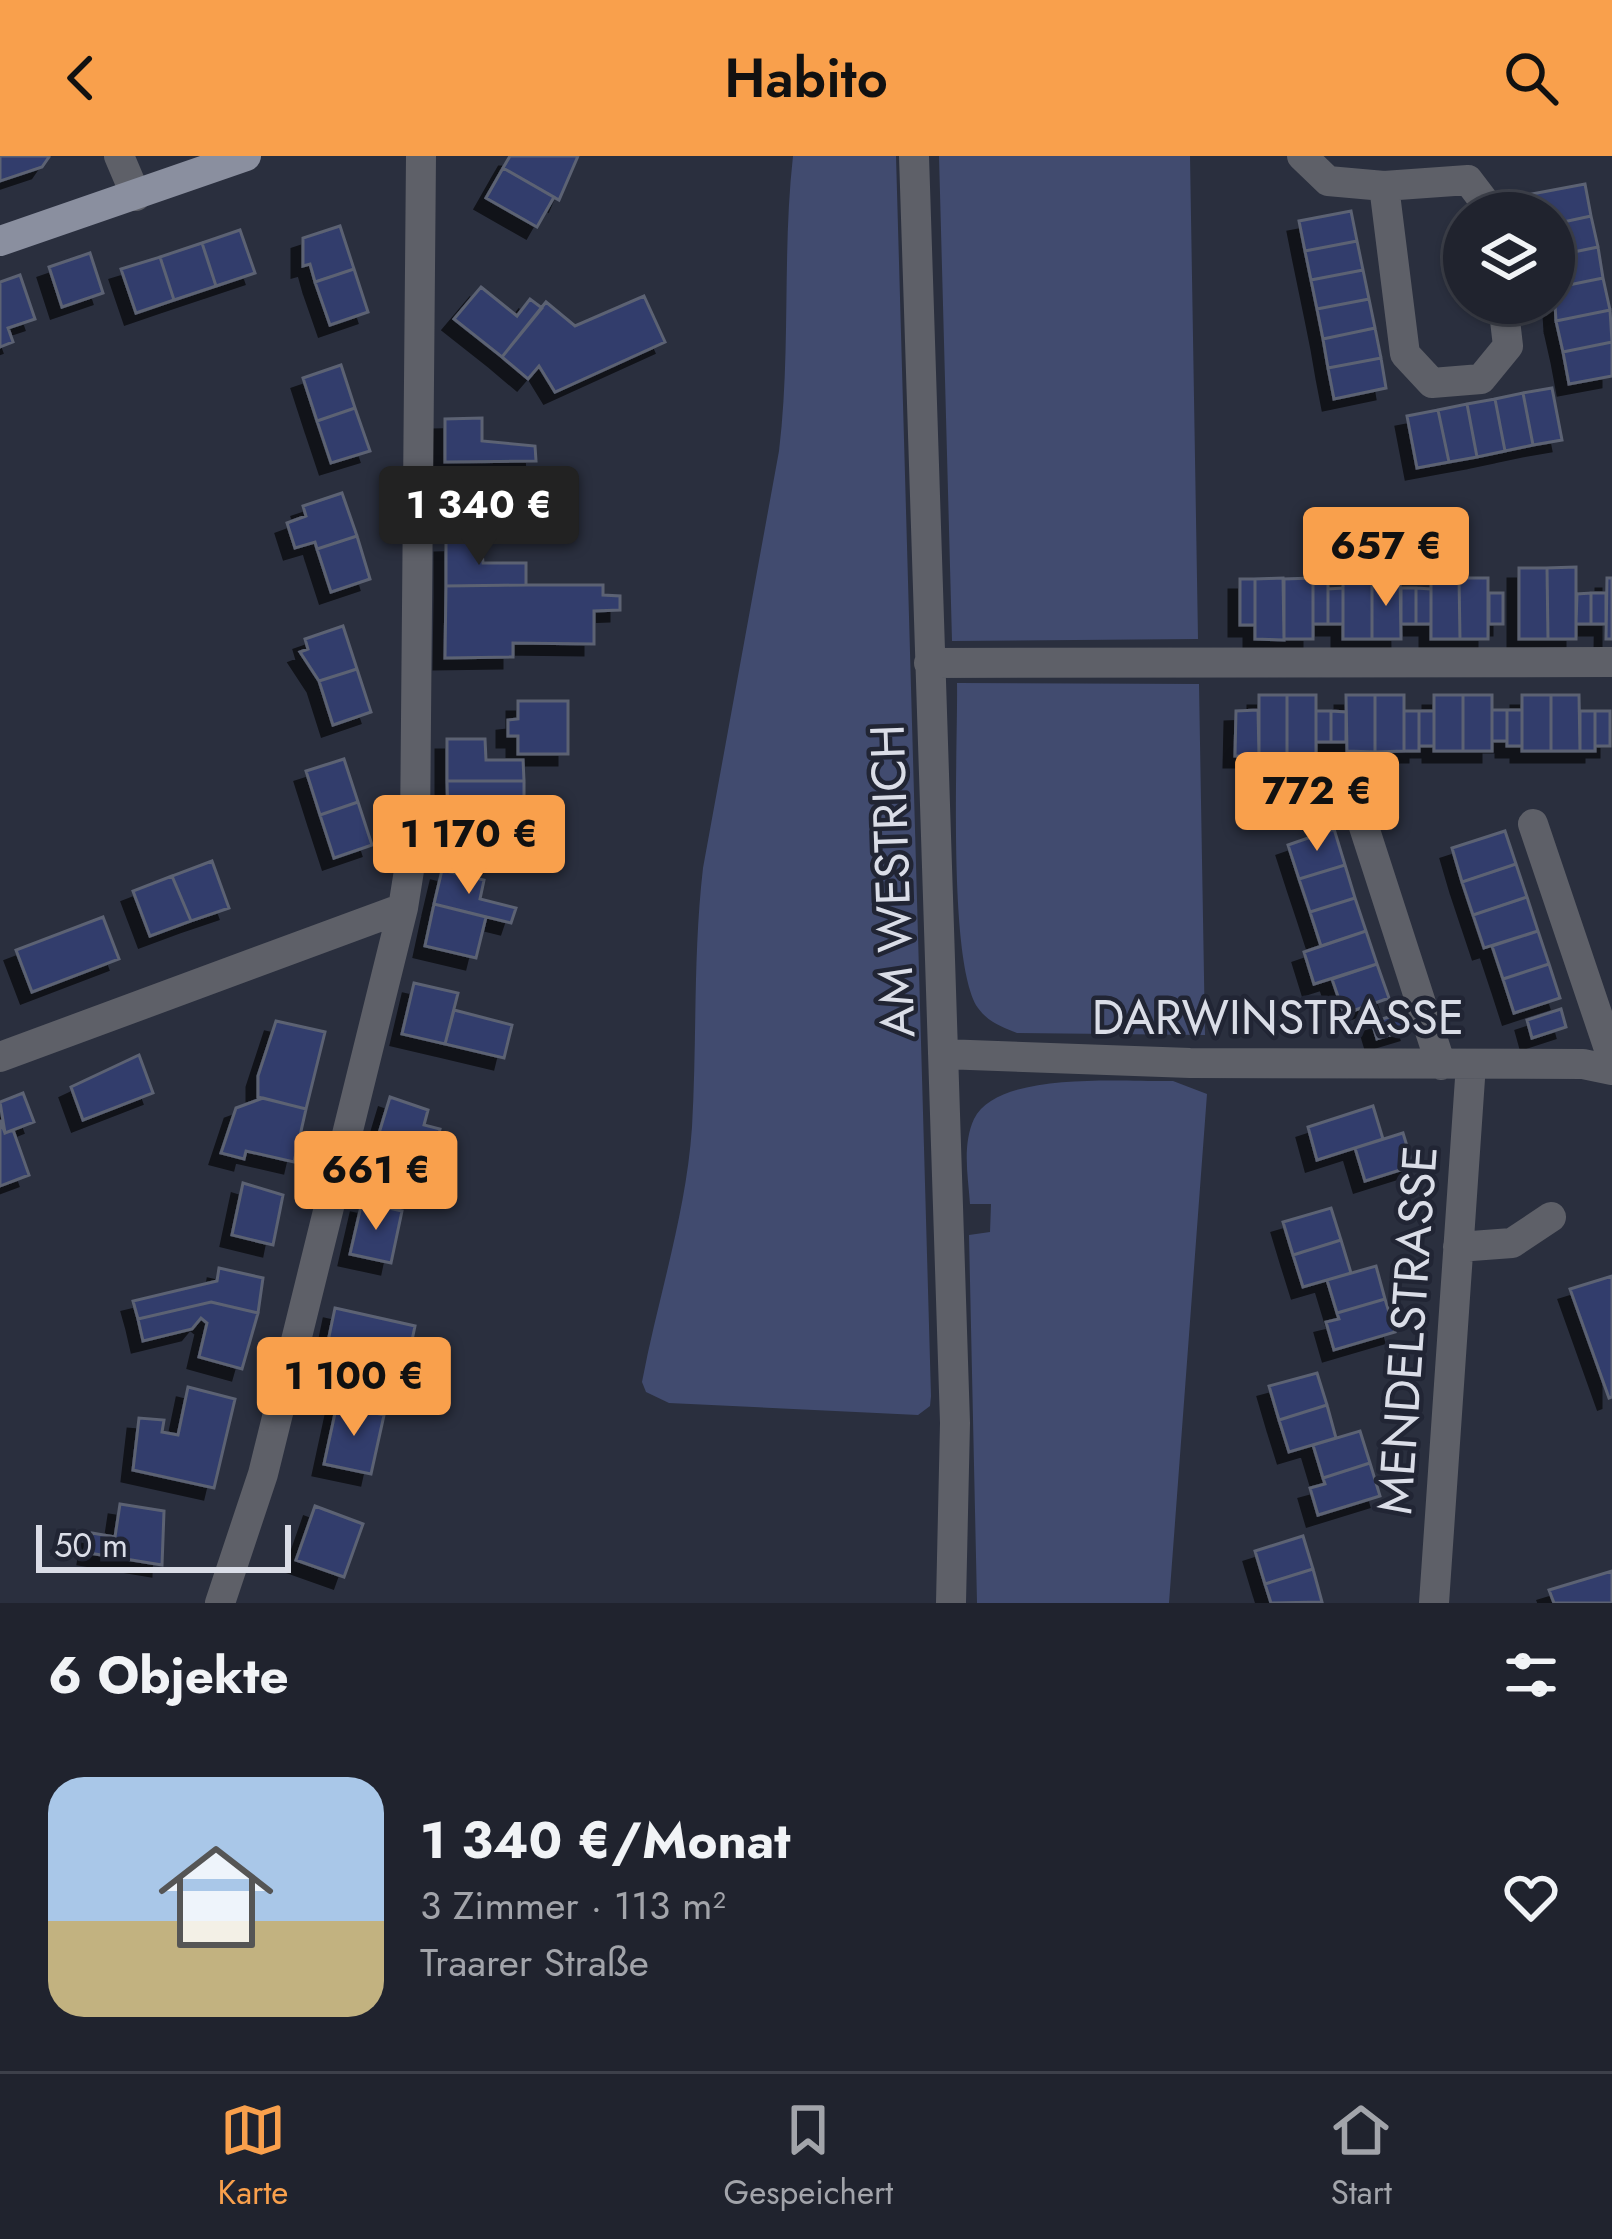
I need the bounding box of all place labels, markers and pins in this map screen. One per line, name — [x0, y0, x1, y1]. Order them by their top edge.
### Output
pin: 1 340 € — [368, 466, 590, 568]
pin: 657 € — [1302, 507, 1470, 609]
pin: 772 € — [1233, 752, 1401, 854]
pin: 1 170 € — [358, 795, 580, 897]
pin: 661 € — [292, 1131, 460, 1233]
pin: 1 100 € — [243, 1337, 465, 1439]

